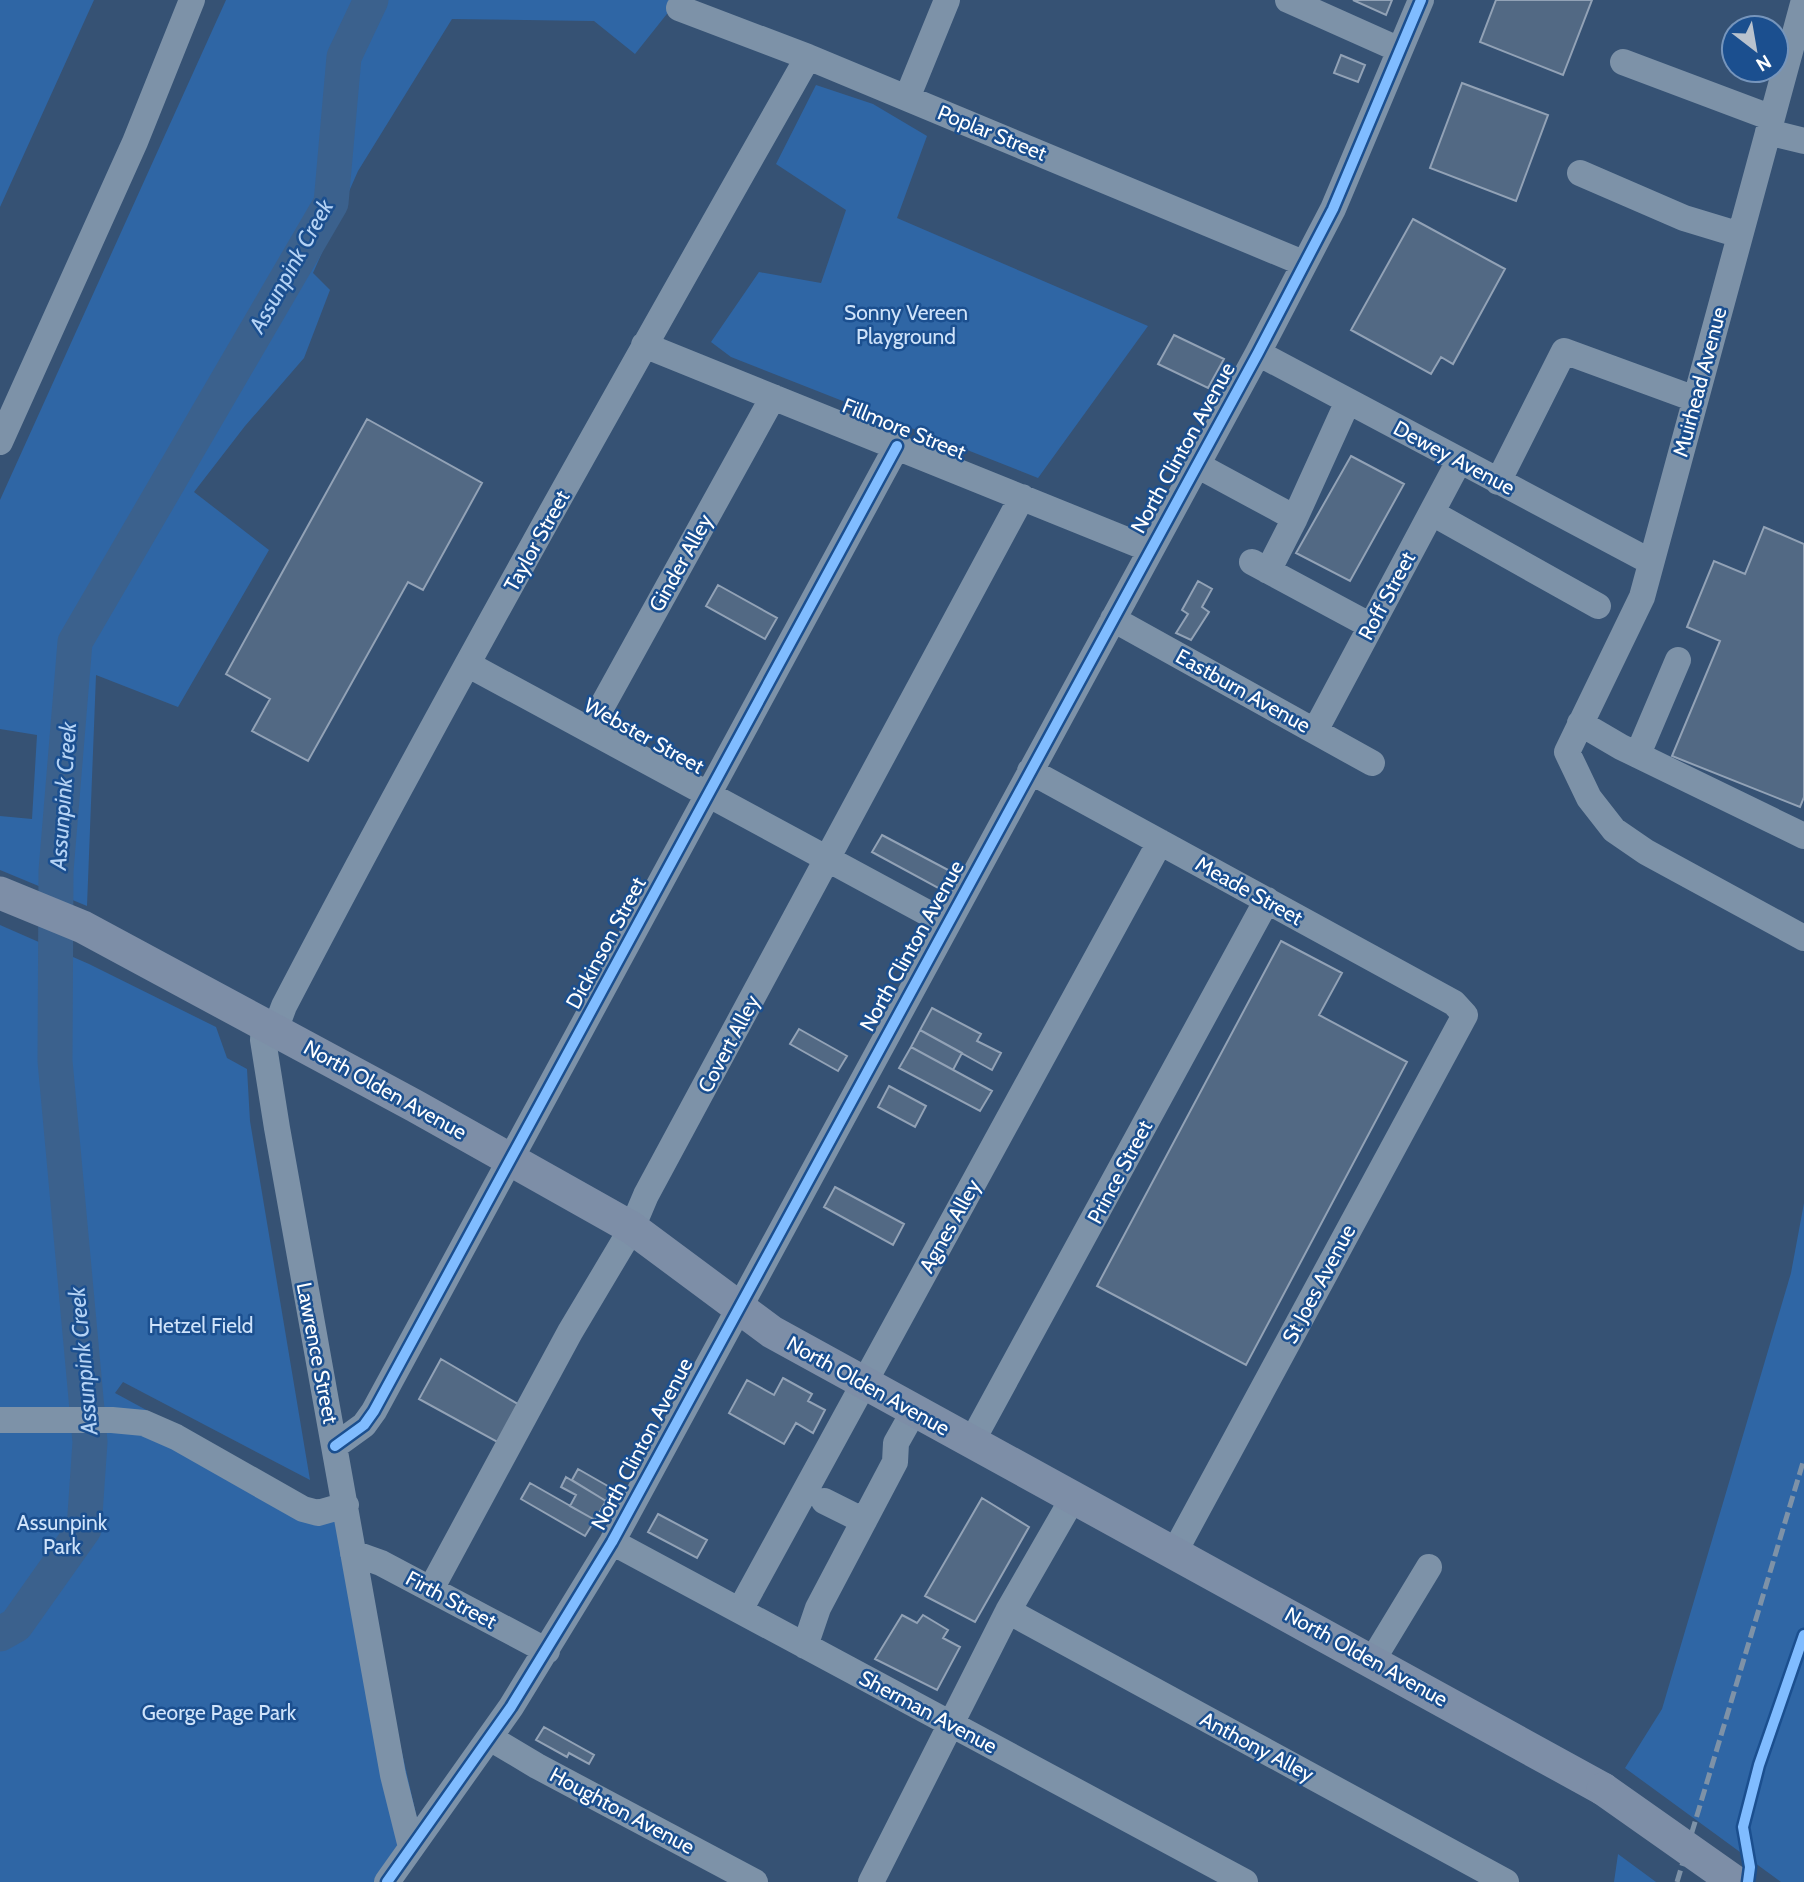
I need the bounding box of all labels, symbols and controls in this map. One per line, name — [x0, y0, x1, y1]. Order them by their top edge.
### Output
north arrow — [1720, 14, 1790, 84]
text: N — [1752, 50, 1775, 76]
street label: Poplar Street — [934, 99, 1050, 166]
water label: Assunpink Creek — [242, 193, 340, 338]
park label: Sonny Vereen Playground — [844, 300, 968, 349]
street label: Muirhead Avenue — [1668, 304, 1732, 460]
street label: North Clinton Avenue — [1125, 358, 1240, 538]
street label: Fillmore Street — [839, 392, 970, 465]
street label: Dewey Avenue — [1389, 415, 1519, 500]
street label: Taylor Street — [498, 486, 575, 596]
street label: Ginder Alley — [643, 509, 718, 616]
street label: Roff Street — [1353, 547, 1420, 644]
street label: Eastburn Avenue — [1172, 643, 1315, 738]
street label: Webster Street — [580, 692, 709, 779]
water label: Assunpink Creek — [44, 720, 82, 872]
street label: Meade Street — [1191, 851, 1307, 930]
street label: North Clinton Avenue — [854, 856, 969, 1036]
street label: Dickinson Street — [560, 873, 651, 1013]
street label: Covert Alley — [692, 990, 765, 1097]
street label: North Olden Avenue — [299, 1034, 471, 1145]
street label: Prince Street — [1082, 1116, 1157, 1228]
street label: Agnes Alley — [914, 1174, 986, 1277]
street label: St Joes Avenue — [1277, 1220, 1360, 1348]
street label: Lawrence Street — [292, 1280, 343, 1426]
water label: Assunpink Creek — [62, 1285, 103, 1437]
park label: Hetzel Field — [149, 1313, 254, 1338]
street label: North Olden Avenue — [782, 1330, 954, 1441]
street label: North Clinton Avenue — [586, 1353, 698, 1534]
park label: Assunpink Park — [17, 1510, 108, 1559]
street label: Firth Street — [402, 1565, 501, 1634]
street label: North Olden Avenue — [1280, 1601, 1452, 1712]
street label: Sherman Avenue — [855, 1665, 1002, 1758]
park label: George Page Park — [142, 1700, 297, 1725]
street label: Anthony Alley — [1196, 1706, 1319, 1787]
street label: Houghton Avenue — [546, 1762, 699, 1859]

